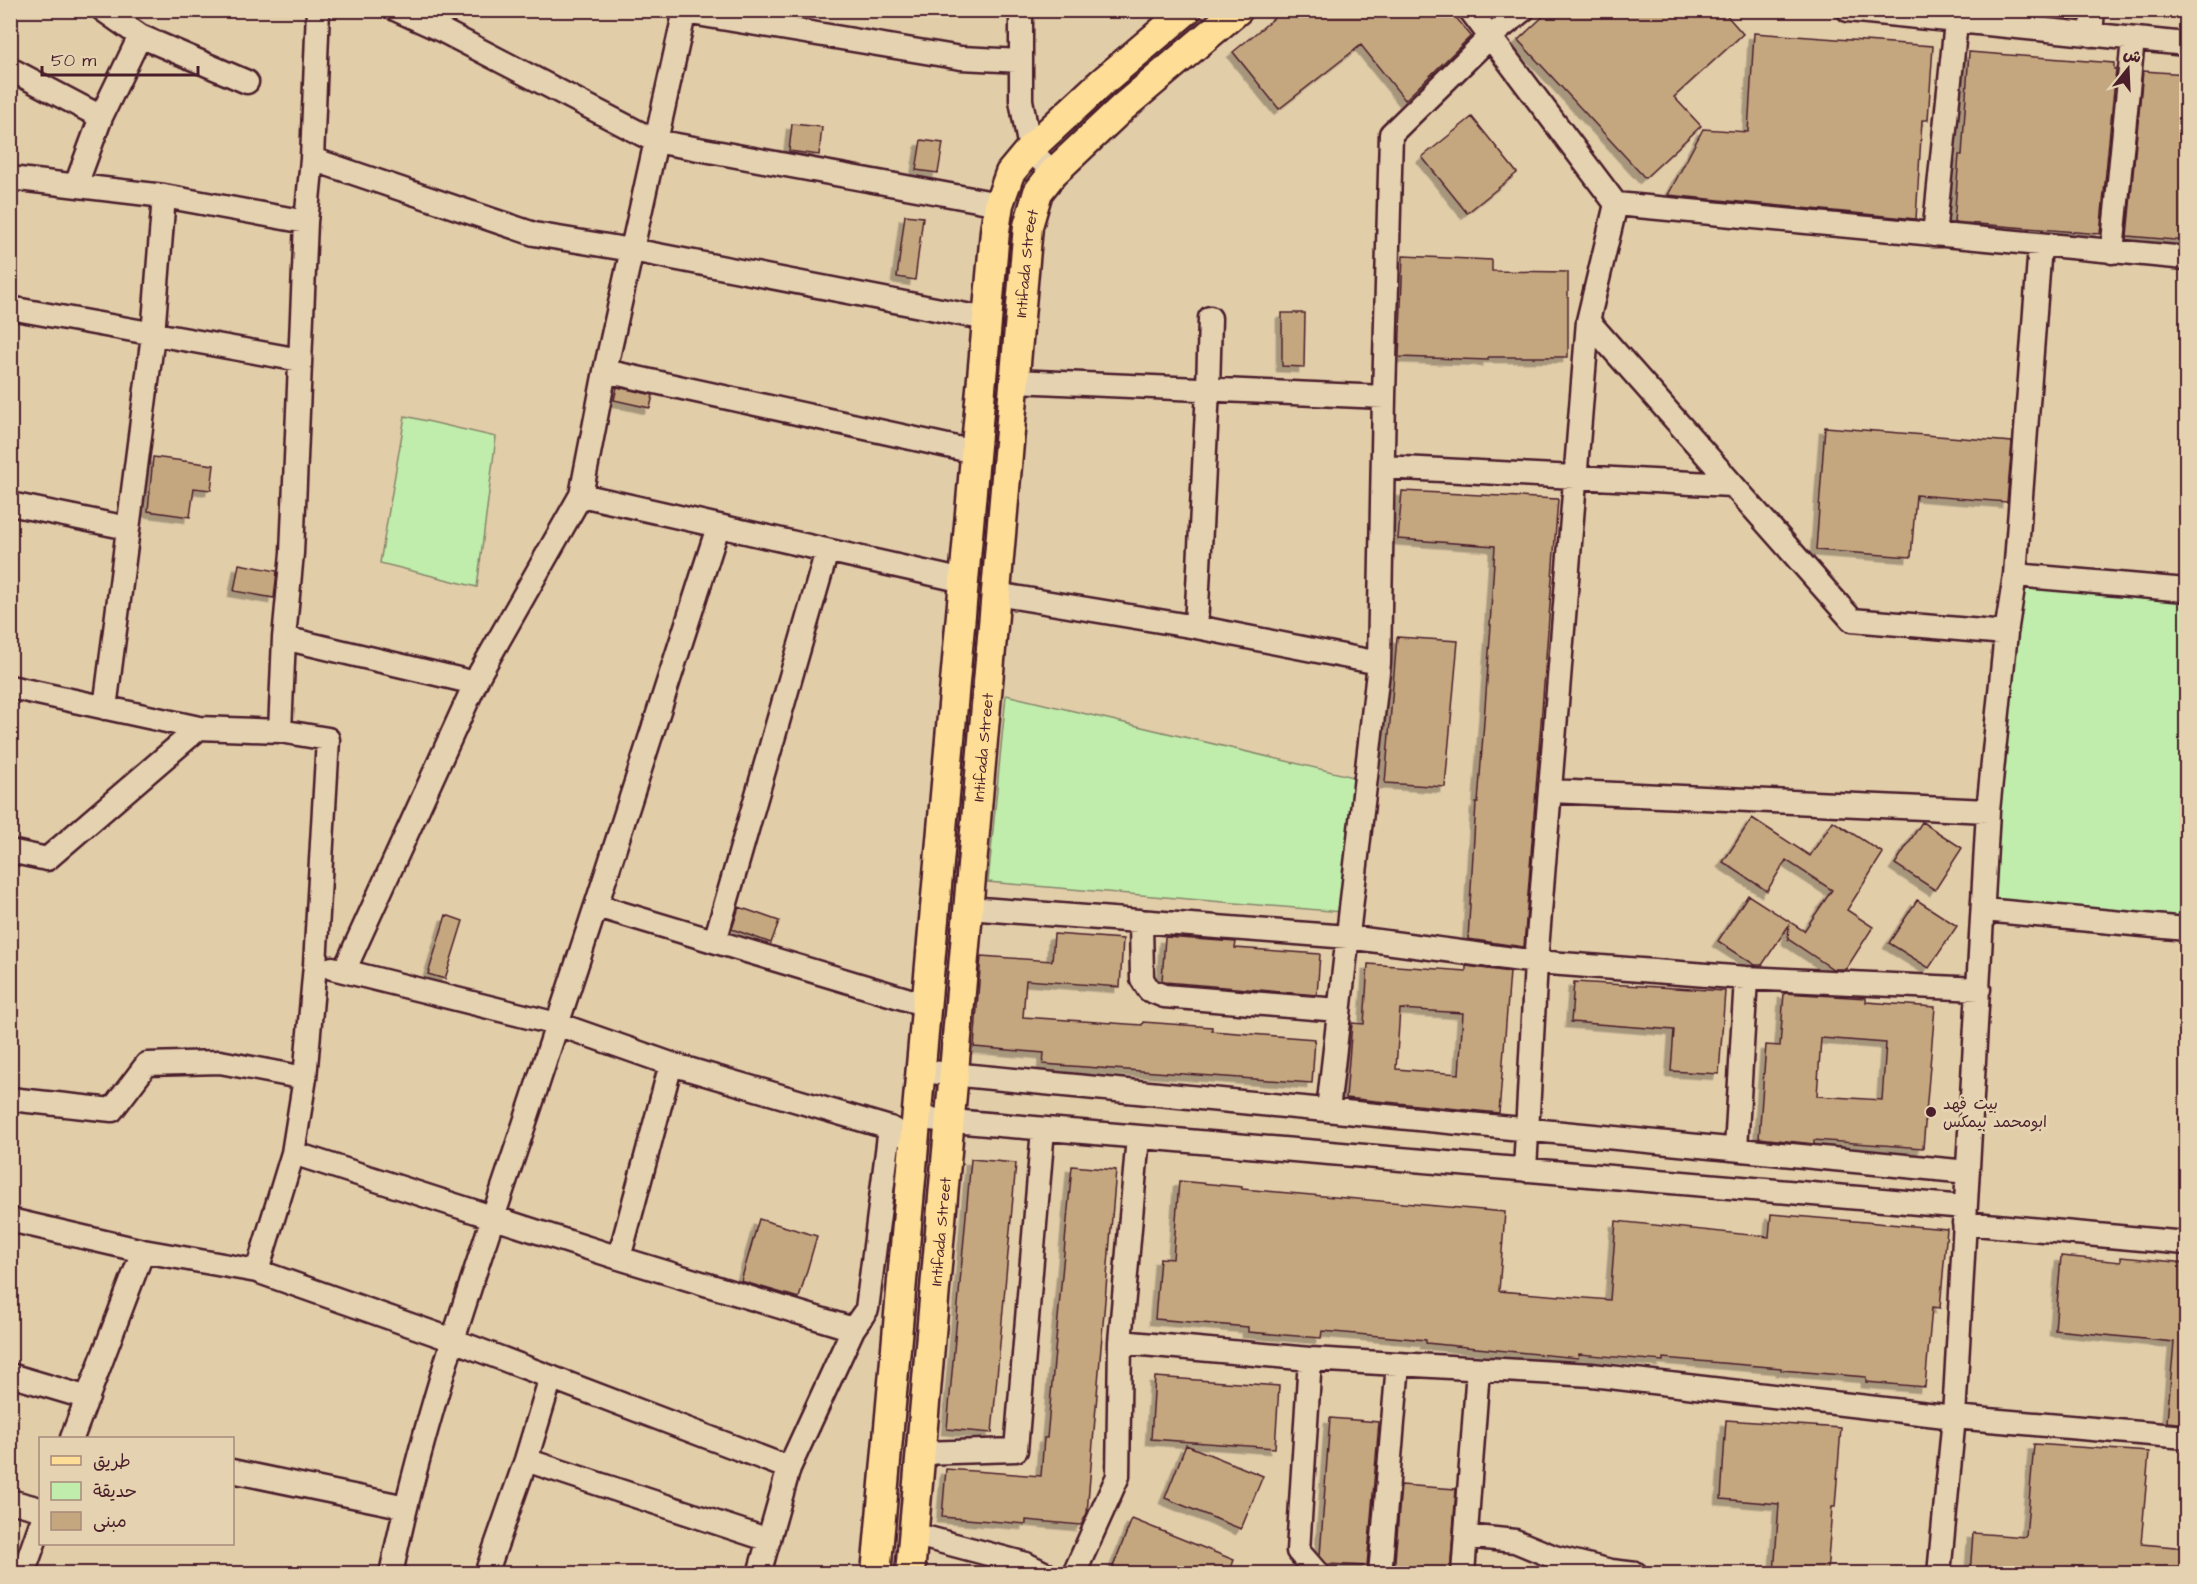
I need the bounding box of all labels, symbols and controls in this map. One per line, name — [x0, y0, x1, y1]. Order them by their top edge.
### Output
scale bar — [42, 39, 198, 77]
north arrow — [2098, 39, 2158, 99]
text: ش — [2121, 43, 2144, 69]
text: 50 m — [51, 48, 96, 73]
street label: Intifada Street — [1010, 206, 1045, 318]
street label: Intifada Street — [968, 691, 999, 803]
place label: بيت فهد ابومحمد بيمكس — [1943, 1093, 2047, 1133]
marker: بيت فهد ابومحمد بيمكس — [1924, 1105, 1938, 1119]
street label: Intifada Street — [925, 1176, 957, 1287]
legend — [39, 1437, 234, 1545]
text: طريق — [93, 1449, 131, 1474]
text: حديقة — [93, 1479, 137, 1504]
text: مبنى — [93, 1509, 127, 1534]

